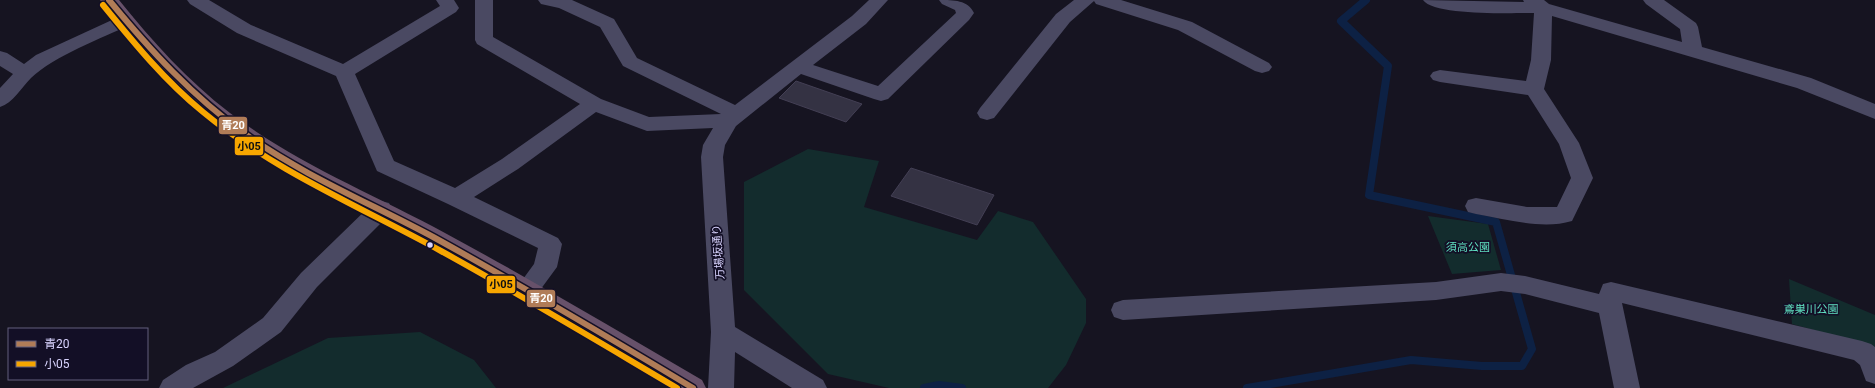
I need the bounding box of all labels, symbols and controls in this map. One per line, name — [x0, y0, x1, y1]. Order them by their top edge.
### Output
line badge: 青20 — [218, 116, 248, 135]
text: 青20 — [221, 119, 245, 132]
line badge: 小05 — [234, 136, 264, 156]
text: 小05 — [237, 140, 261, 153]
street label: 万場坂通り — [710, 224, 727, 280]
unlabelled marker — [425, 240, 435, 250]
park label: 須高公園 — [1446, 241, 1490, 254]
line badge: 小05 — [486, 275, 516, 294]
text: 小05 — [489, 278, 513, 291]
line badge: 青20 — [526, 289, 556, 308]
text: 青20 — [529, 292, 553, 305]
park label: 鳶巣川公園 — [1784, 303, 1839, 316]
legend — [8, 328, 148, 380]
text: 青20 — [44, 337, 70, 351]
text: 小05 — [44, 357, 70, 371]

